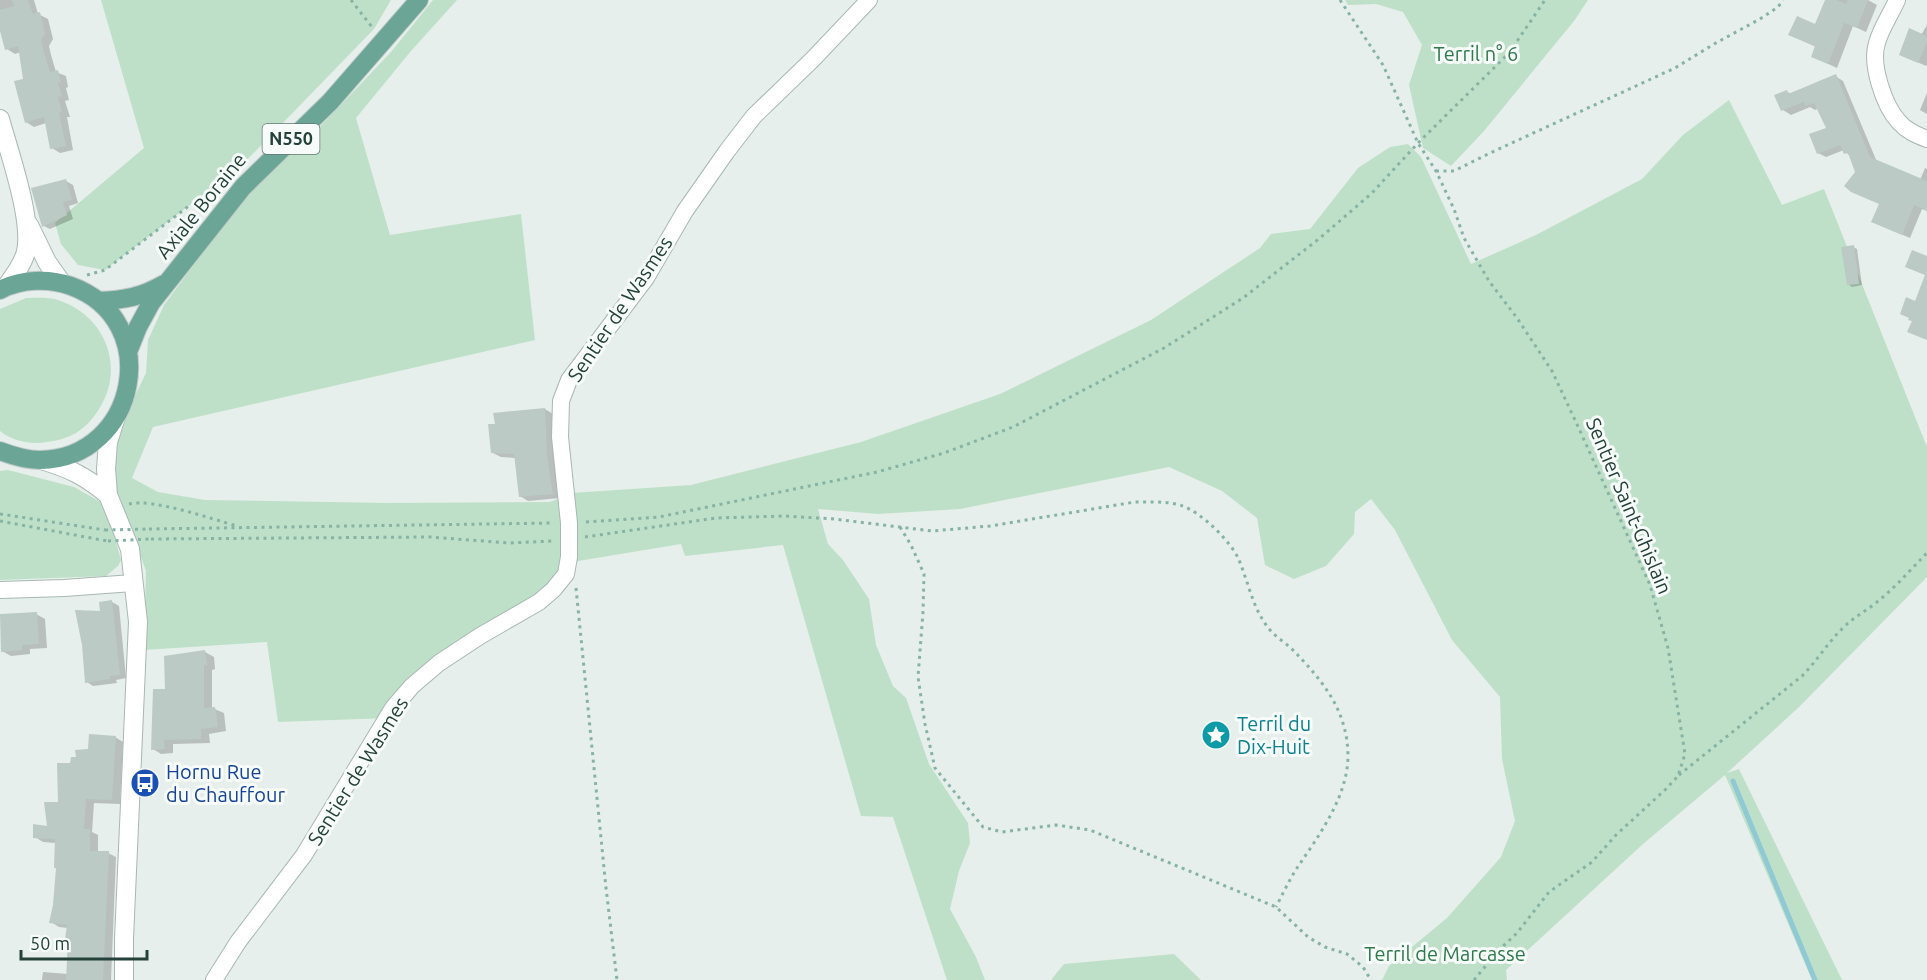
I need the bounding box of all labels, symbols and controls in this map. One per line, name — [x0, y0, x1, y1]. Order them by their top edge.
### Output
park label: Terril n° 6 — [1434, 42, 1518, 65]
road number: N550 — [262, 124, 320, 154]
street label: Axiale Boraine — [151, 148, 250, 263]
street label: Sentier de Wasmes — [562, 232, 677, 386]
street label: Sentier Saint-Ghislain — [1582, 414, 1677, 597]
street label: Sentier de Wasmes — [303, 692, 412, 849]
place label: Terril du Dix-Huit — [1237, 712, 1311, 758]
place icon: Terril du Dix-Huit — [1200, 719, 1232, 751]
place label: Hornu Rue du Chauffour — [166, 760, 285, 806]
bus stop icon: Hornu Rue du Chauffour — [129, 767, 161, 799]
scale bar — [21, 923, 147, 961]
text: 50 m — [30, 933, 70, 953]
park label: Terril de Marcasse — [1364, 942, 1526, 965]

